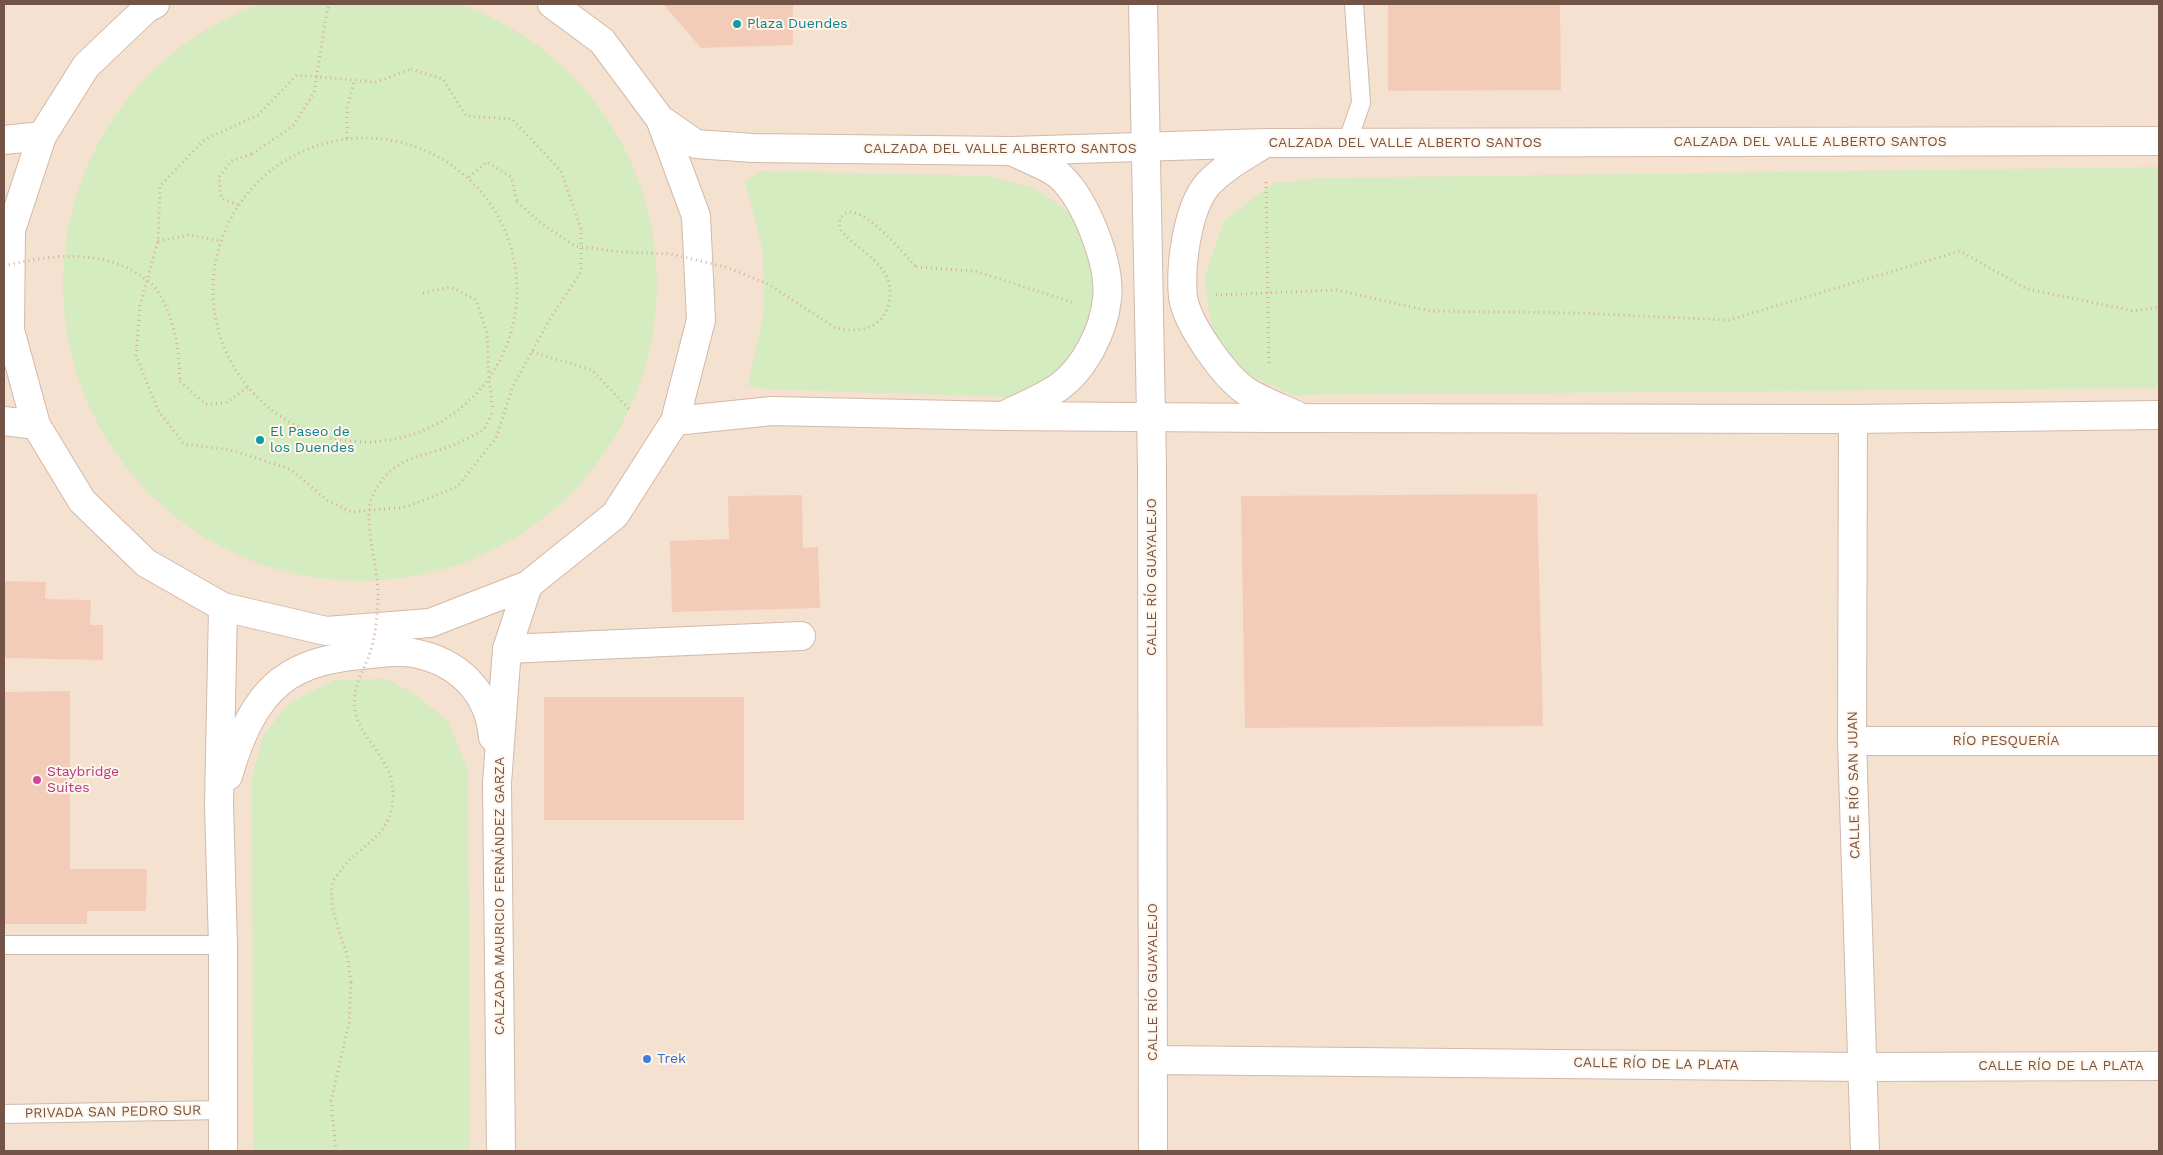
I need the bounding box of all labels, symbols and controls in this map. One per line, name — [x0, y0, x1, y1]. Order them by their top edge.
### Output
place label: Plaza Duendes — [747, 16, 848, 32]
marker: Plaza Duendes — [731, 18, 743, 30]
street label: CALZADA DEL VALLE ALBERTO SANTOS — [1673, 134, 1947, 150]
street label: CALZADA DEL VALLE ALBERTO SANTOS — [1268, 135, 1542, 151]
street label: CALZADA DEL VALLE ALBERTO SANTOS — [863, 141, 1137, 157]
place label: El Paseo de los Duendes — [270, 424, 355, 457]
marker: El Paseo de los Duendes — [254, 434, 266, 446]
street label: CALLE RÍO GUAYALEJO — [1144, 498, 1160, 656]
street label: CALLE RÍO SAN JUAN — [1844, 711, 1864, 859]
street label: RÍO PESQUERÍA — [1952, 733, 2060, 749]
street label: CALZADA MAURICIO FERNÁNDEZ GARZA — [492, 757, 508, 1035]
place label: Staybridge Suites — [47, 764, 119, 796]
marker: Staybridge Suites — [31, 774, 43, 786]
street label: CALLE RÍO GUAYALEJO — [1145, 903, 1161, 1061]
place label: Trek — [657, 1051, 686, 1067]
marker: Trek — [641, 1053, 653, 1065]
street label: CALLE RÍO DE LA PLATA — [1573, 1054, 1739, 1074]
street label: CALLE RÍO DE LA PLATA — [1978, 1058, 2144, 1074]
street label: PRIVADA SAN PEDRO SUR — [25, 1102, 201, 1122]

